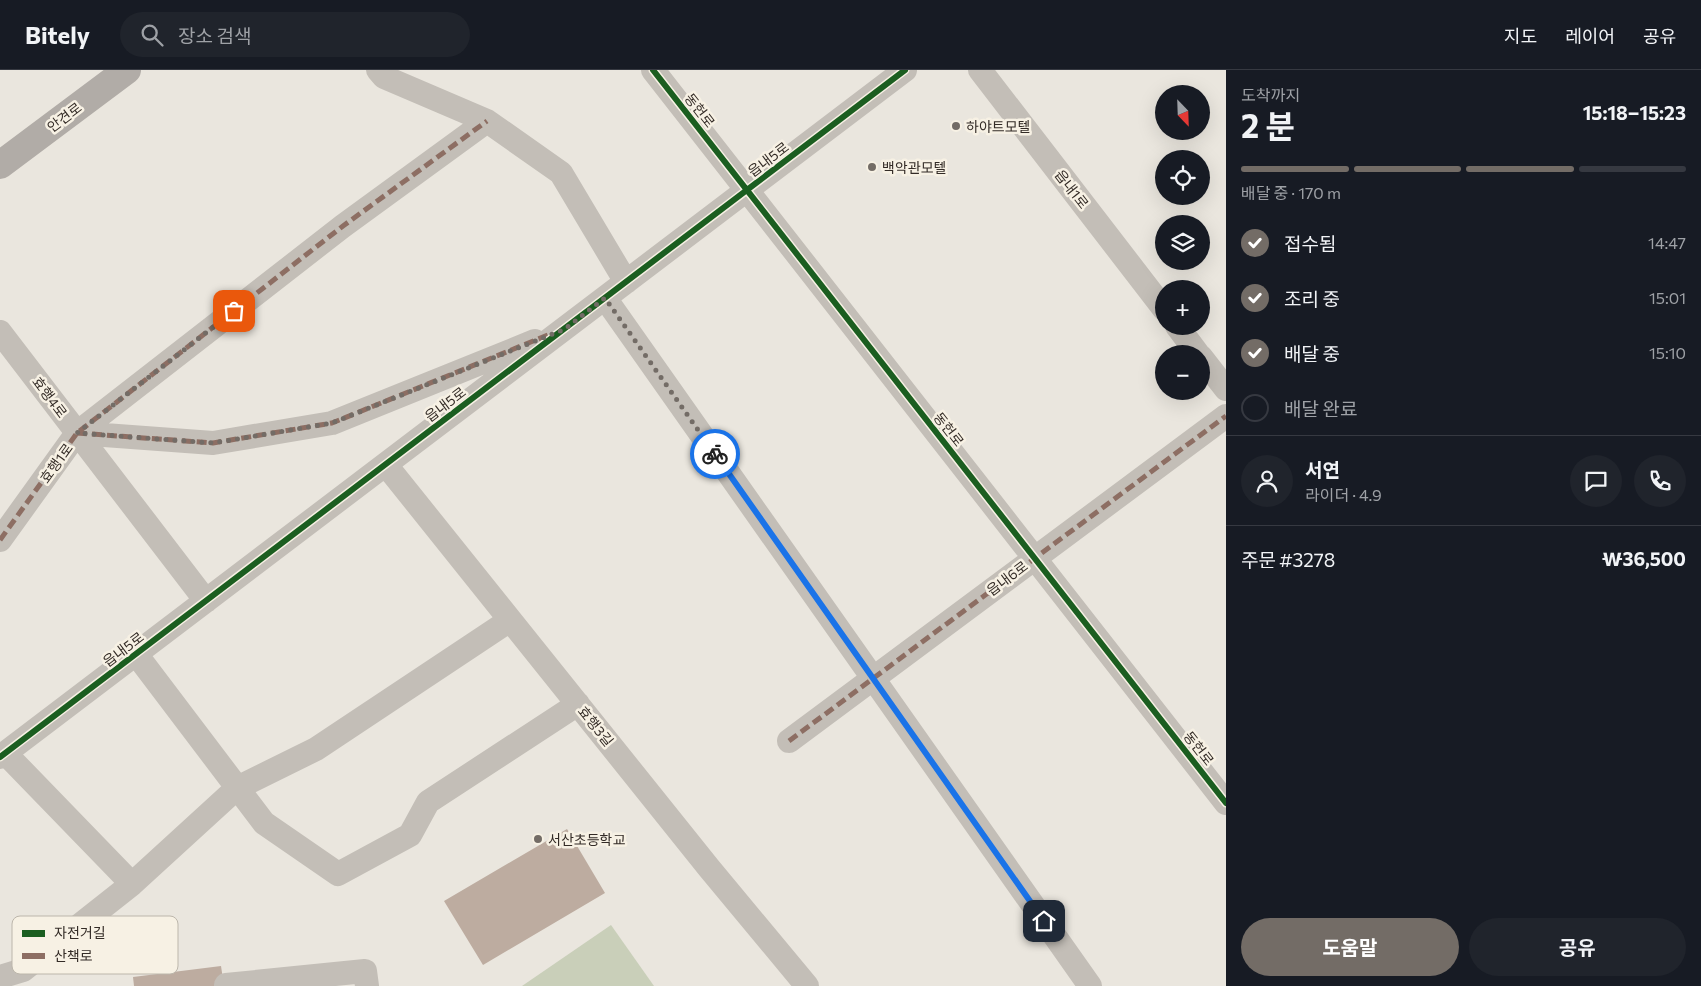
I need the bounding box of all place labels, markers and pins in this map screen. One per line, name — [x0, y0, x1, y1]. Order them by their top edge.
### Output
place label: 하야트모텔 — [966, 118, 1030, 135]
marker: 하야트모텔 — [950, 120, 962, 132]
place label: 백악관모텔 — [882, 159, 946, 176]
marker: 백악관모텔 — [866, 161, 878, 173]
pin — [213, 290, 255, 332]
place label: 서산초등학교 — [548, 831, 625, 848]
marker: 서산초등학교 — [532, 833, 544, 845]
pin — [1023, 900, 1065, 942]

